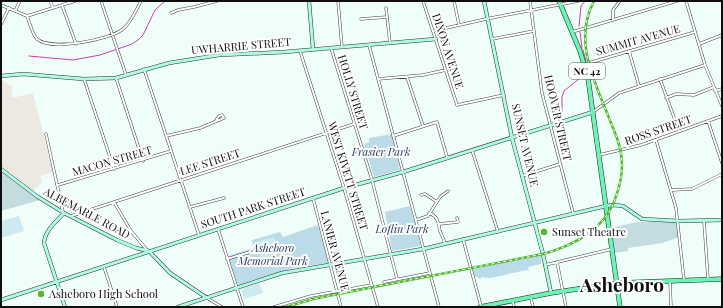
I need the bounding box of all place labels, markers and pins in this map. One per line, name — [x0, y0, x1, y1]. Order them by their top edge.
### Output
place label: Sunset Theatre — [552, 224, 626, 239]
marker: Sunset Theatre — [539, 227, 549, 237]
place label: Asheboro High School — [48, 286, 158, 301]
marker: Asheboro High School — [36, 289, 46, 299]

